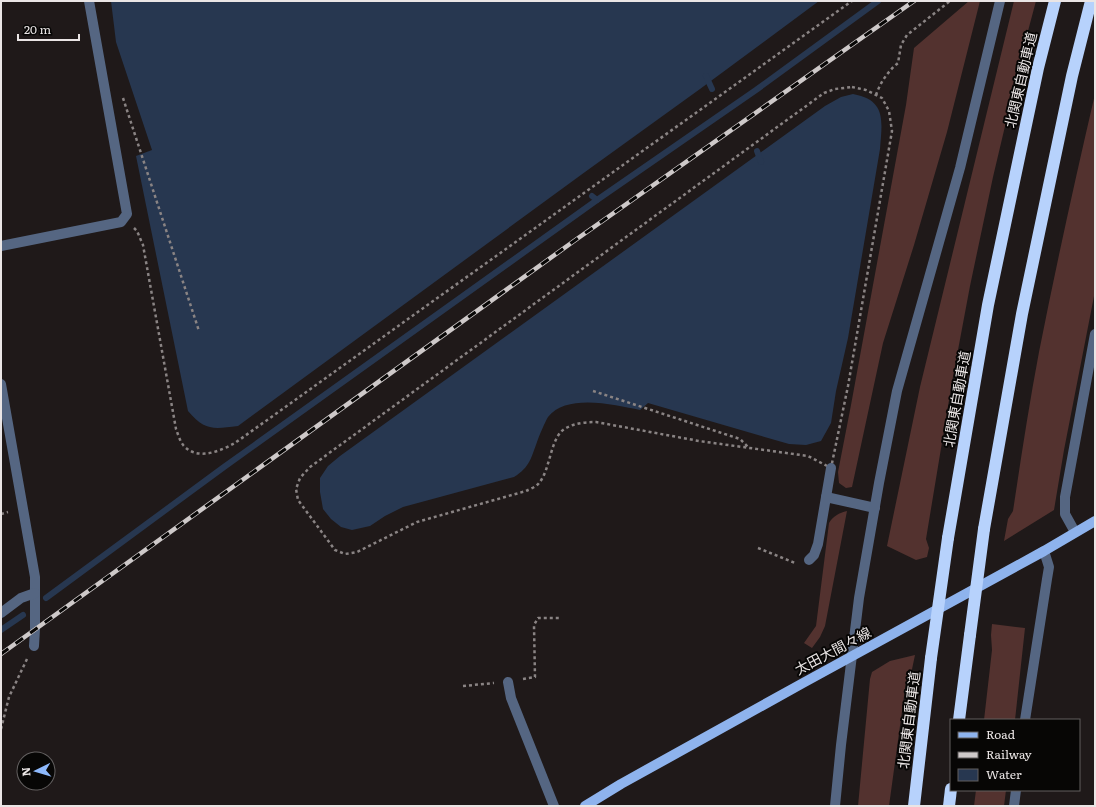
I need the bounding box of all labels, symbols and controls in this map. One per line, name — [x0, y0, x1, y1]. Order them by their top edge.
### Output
scale bar — [18, 16, 79, 42]
text: 20 m — [24, 20, 51, 38]
street label: 北関東自動車道 — [999, 30, 1041, 130]
street label: 北関東自動車道 — [938, 349, 974, 449]
street label: 太田大間々線 — [791, 622, 874, 679]
street label: 北関東自動車道 — [892, 670, 924, 770]
legend — [950, 719, 1080, 791]
text: Road — [986, 725, 1016, 743]
text: Railway — [986, 745, 1032, 763]
north arrow — [16, 751, 56, 791]
text: Water — [986, 765, 1022, 783]
text: N — [17, 767, 33, 777]

